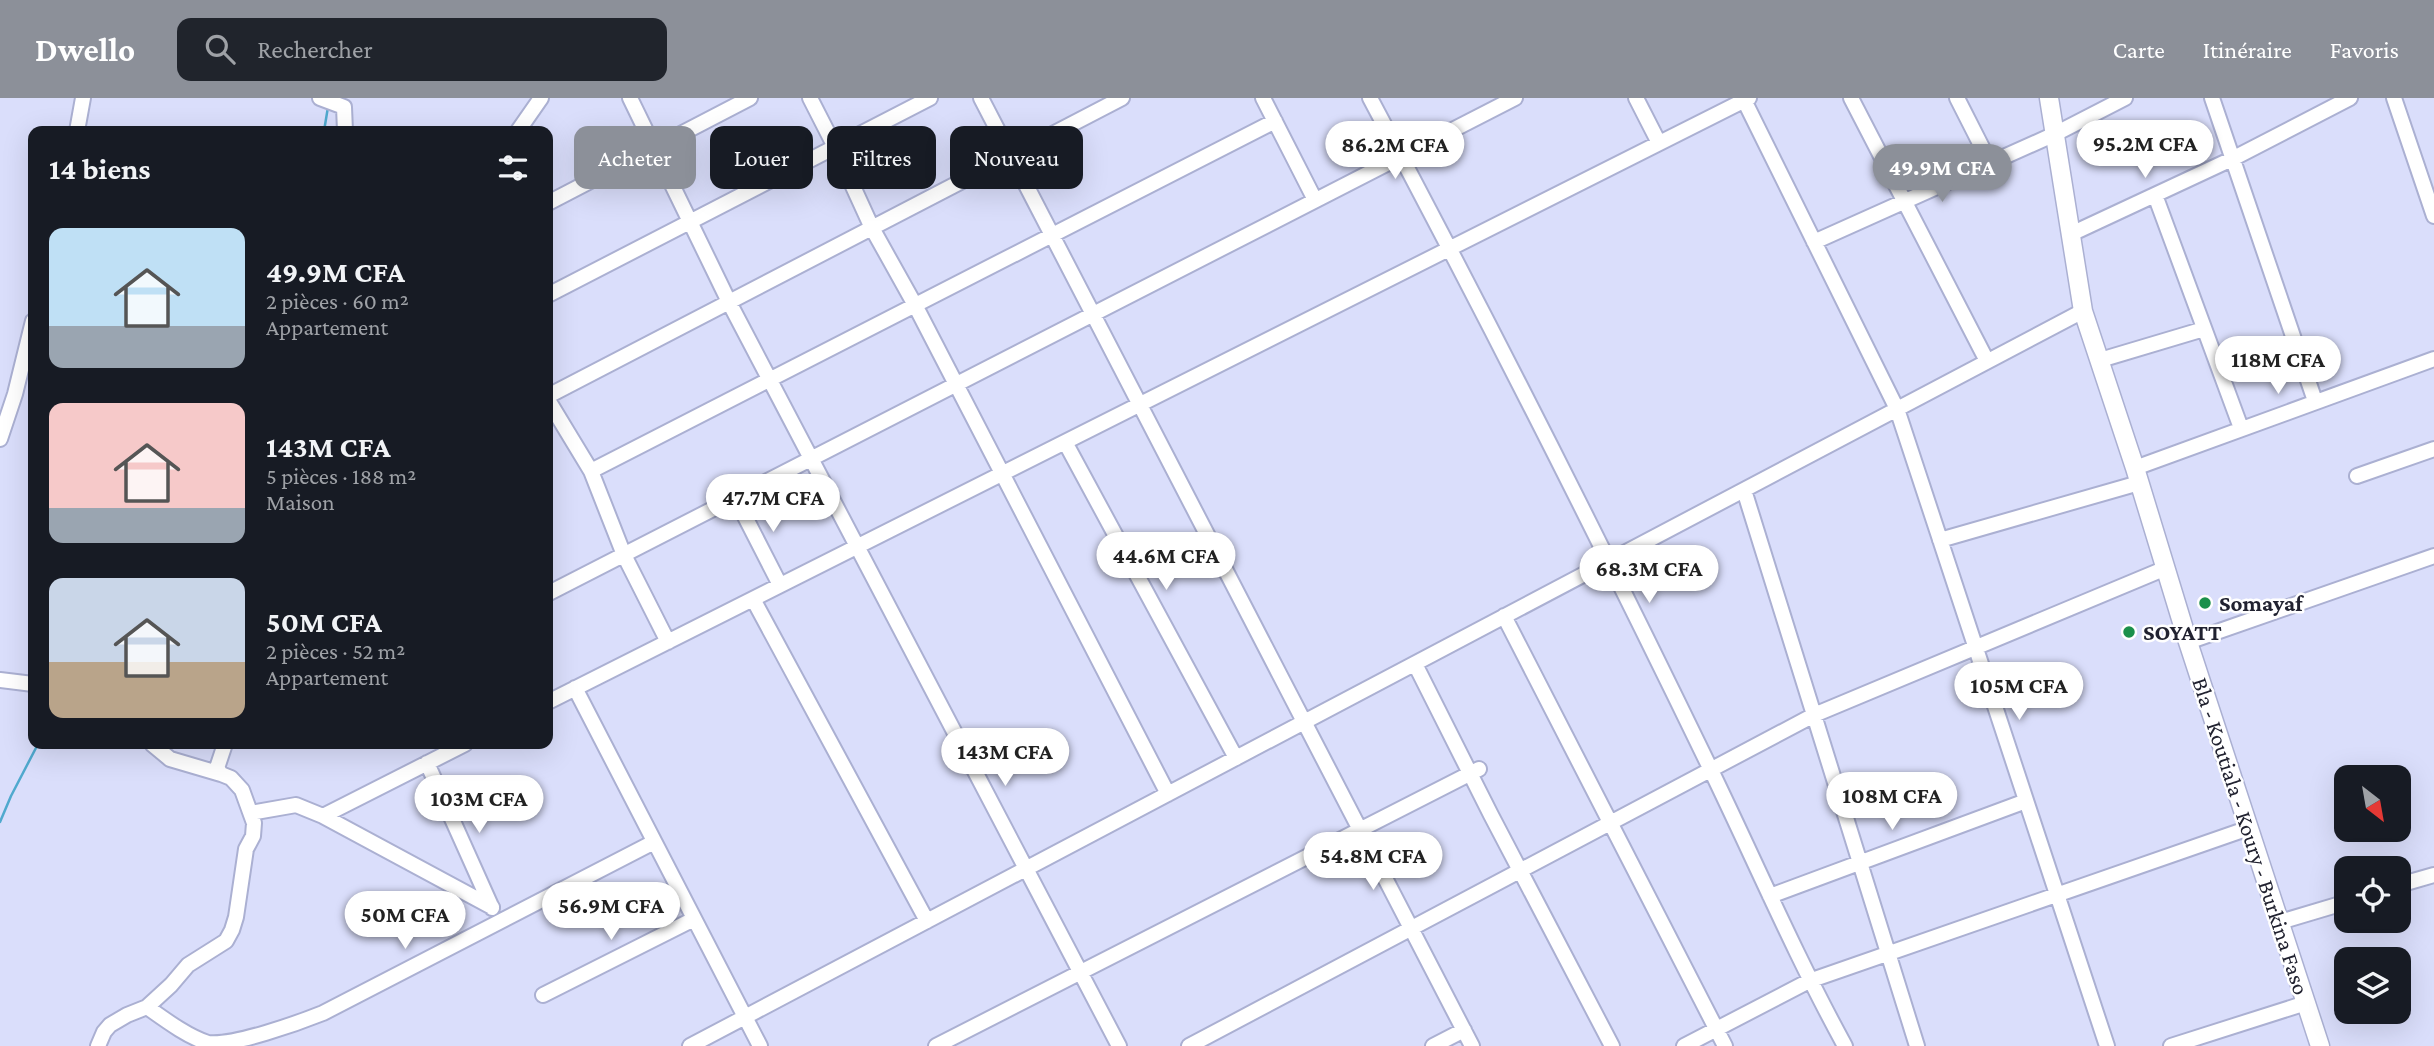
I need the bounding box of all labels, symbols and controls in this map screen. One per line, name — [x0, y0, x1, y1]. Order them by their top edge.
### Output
search box — [177, 18, 667, 81]
icon: search — [201, 30, 239, 68]
text: Dwello — [35, 31, 135, 68]
text: Rechercher — [257, 35, 373, 64]
text: Carte — [2113, 36, 2165, 63]
text: Itinéraire — [2203, 36, 2292, 63]
text: Favoris — [2330, 36, 2399, 63]
pin: 95.2M CFA — [2065, 120, 2225, 180]
pin: 86.2M CFA — [1315, 122, 1475, 181]
chip: Acheter — [574, 126, 696, 189]
chip: Louer — [710, 126, 813, 189]
chip: Filtres — [827, 126, 936, 189]
chip: Nouveau — [950, 126, 1083, 189]
text: 95.2M CFA — [2092, 130, 2198, 156]
text: 86.2M CFA — [1341, 131, 1449, 157]
pin: 49.9M CFA — [1862, 144, 2022, 204]
icon: filters — [494, 149, 532, 187]
text: 14 biens — [49, 152, 151, 185]
text: 49.9M CFA — [1889, 154, 1995, 180]
text: 49.9M CFA — [266, 255, 405, 288]
icon: home — [105, 256, 189, 340]
text: 2 pièces · 60 m² — [266, 288, 409, 314]
text: Appartement — [266, 314, 388, 340]
pin: 118M CFA — [2206, 336, 2350, 396]
text: 118M CFA — [2231, 346, 2325, 372]
text: 143M CFA — [266, 430, 391, 463]
icon: home — [105, 431, 189, 515]
text: 5 pièces · 188 m² — [266, 463, 416, 489]
pin: 47.7M CFA — [693, 474, 853, 534]
text: 47.7M CFA — [722, 484, 824, 510]
text: Maison — [266, 489, 335, 515]
pin: 44.6M CFA — [1086, 532, 1246, 592]
text: 44.6M CFA — [1112, 542, 1220, 568]
pin: 68.3M CFA — [1569, 546, 1729, 605]
text: 68.3M CFA — [1596, 555, 1702, 581]
place label: Somayaf — [2219, 590, 2304, 616]
marker: Somayaf — [2197, 595, 2213, 611]
text: 50M CFA — [266, 605, 382, 638]
icon: home — [105, 606, 189, 690]
place label: SOYATT — [2143, 619, 2222, 645]
marker: SOYATT — [2121, 624, 2137, 640]
text: 2 pièces · 52 m² — [266, 638, 405, 664]
pin: 105M CFA — [1947, 662, 2091, 722]
text: Appartement — [266, 664, 388, 690]
text: 105M CFA — [1970, 672, 2068, 698]
street label: Bla - Koutiala - Koury - Burkina Faso — [2187, 674, 2315, 998]
pin: 143M CFA — [933, 728, 1077, 788]
text: 143M CFA — [957, 738, 1053, 764]
north arrow — [2334, 765, 2412, 842]
map controls — [2334, 765, 2411, 1024]
pin: 108M CFA — [1820, 772, 1964, 832]
pin: 103M CFA — [407, 776, 551, 835]
text: 108M CFA — [1842, 782, 1942, 808]
text: 103M CFA — [431, 785, 527, 811]
pin: 54.8M CFA — [1293, 832, 1453, 892]
text: 54.8M CFA — [1320, 842, 1426, 868]
button: locate — [2334, 856, 2411, 933]
pin: 56.9M CFA — [531, 882, 691, 942]
pin: 50M CFA — [340, 892, 470, 951]
text: 56.9M CFA — [558, 892, 664, 918]
text: 50M CFA — [361, 901, 449, 927]
button: layers — [2334, 947, 2411, 1024]

